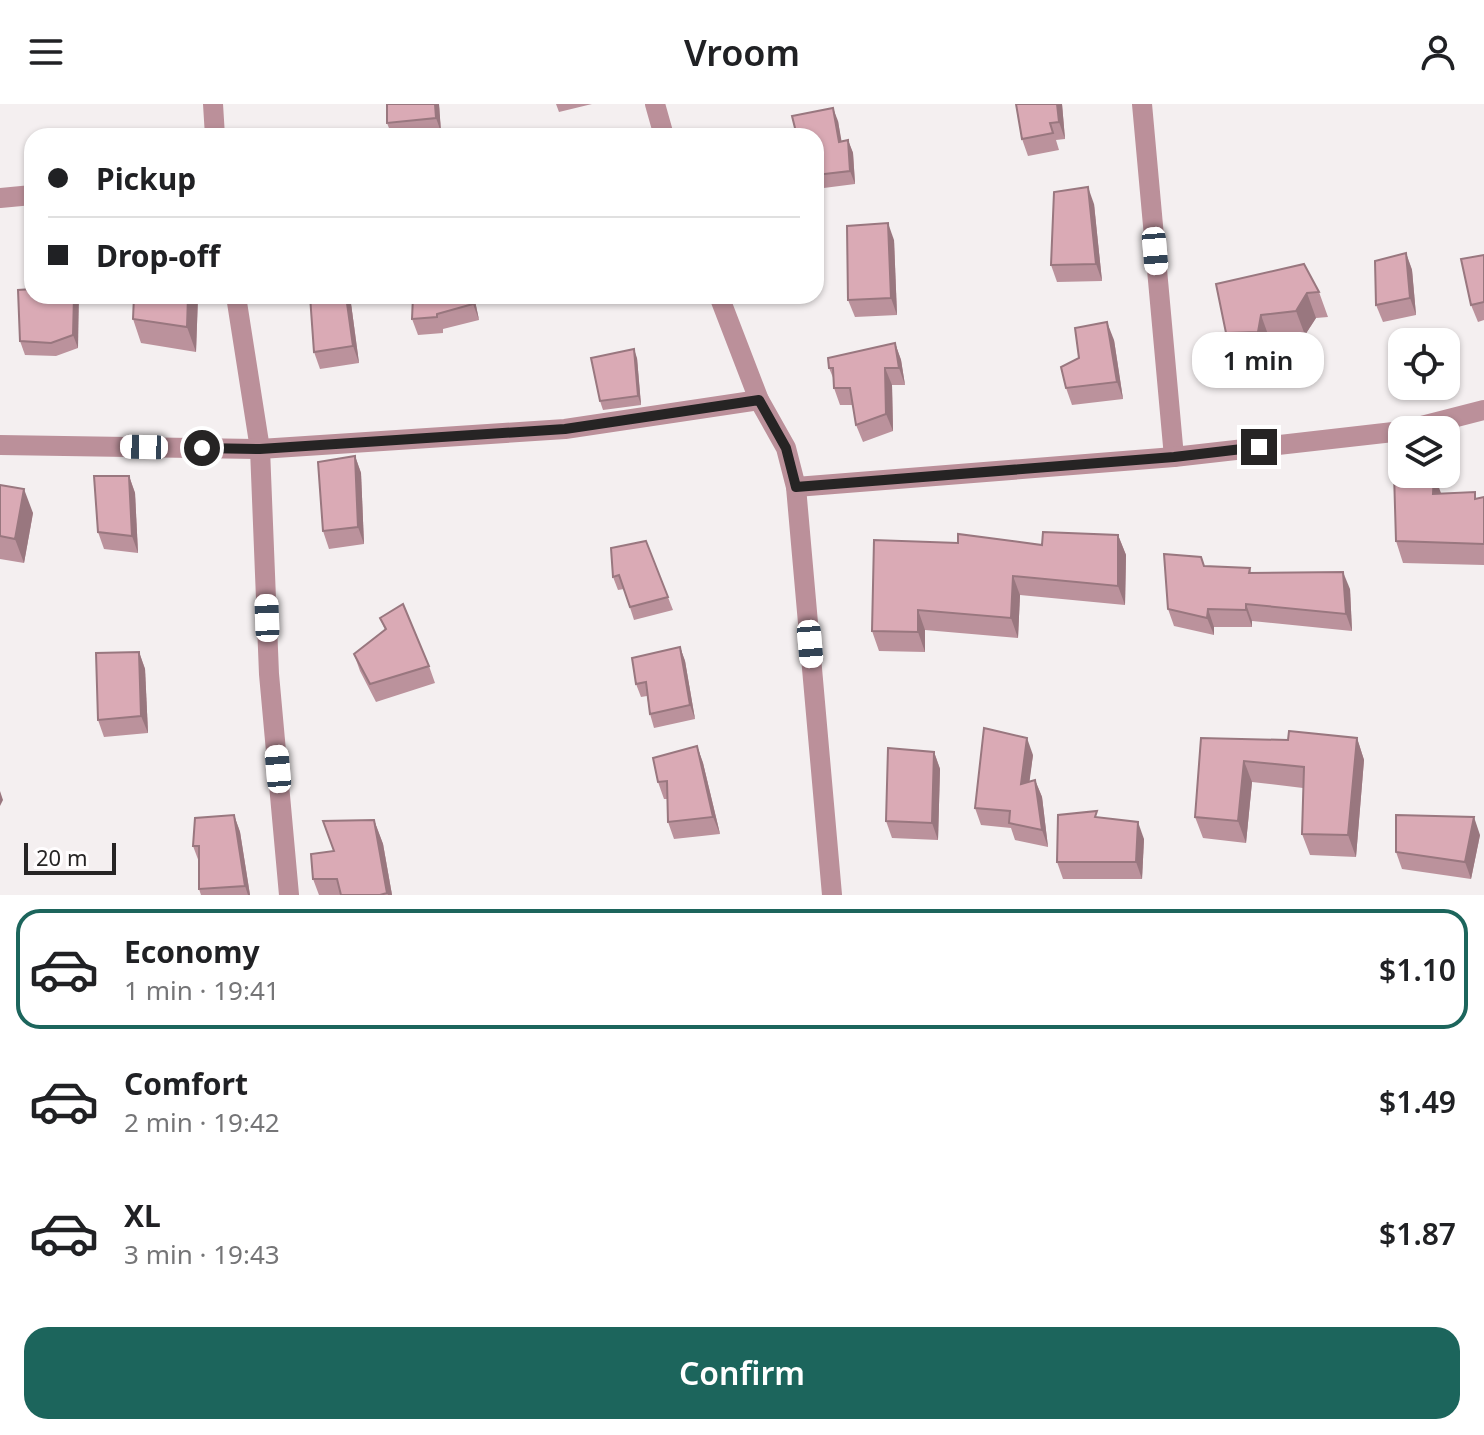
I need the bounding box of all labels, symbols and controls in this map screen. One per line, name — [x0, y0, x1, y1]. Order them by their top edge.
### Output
text: Vroom — [684, 28, 800, 77]
icon: menu — [24, 30, 68, 74]
icon: person — [1416, 30, 1460, 74]
text: Pickup — [96, 158, 196, 199]
car — [1141, 226, 1169, 276]
text: Drop-off — [96, 235, 220, 276]
map controls — [1388, 328, 1460, 488]
button: locate — [1388, 328, 1460, 400]
callout: 1 min — [1193, 331, 1325, 387]
text: 1 min — [1223, 342, 1293, 378]
button: layers — [1388, 416, 1460, 488]
route end — [1241, 429, 1277, 465]
route start — [184, 430, 220, 466]
car — [120, 435, 168, 459]
car — [254, 594, 280, 642]
car — [796, 619, 824, 669]
car — [264, 744, 292, 794]
scale bar — [24, 839, 116, 875]
text: 20 m — [36, 842, 87, 872]
text: Economy — [124, 931, 260, 972]
icon: car — [28, 933, 100, 1005]
text: $1.10 — [1379, 949, 1456, 990]
text: 1 min · 19:41 — [124, 972, 280, 1008]
text: Comfort — [124, 1063, 248, 1104]
icon: car — [28, 1065, 100, 1137]
text: $1.49 — [1379, 1081, 1456, 1122]
text: 2 min · 19:42 — [124, 1104, 280, 1140]
text: XL — [124, 1195, 161, 1236]
icon: car — [28, 1197, 100, 1269]
text: $1.87 — [1379, 1213, 1456, 1254]
text: 3 min · 19:43 — [124, 1236, 280, 1272]
button: Confirm — [24, 1327, 1460, 1419]

